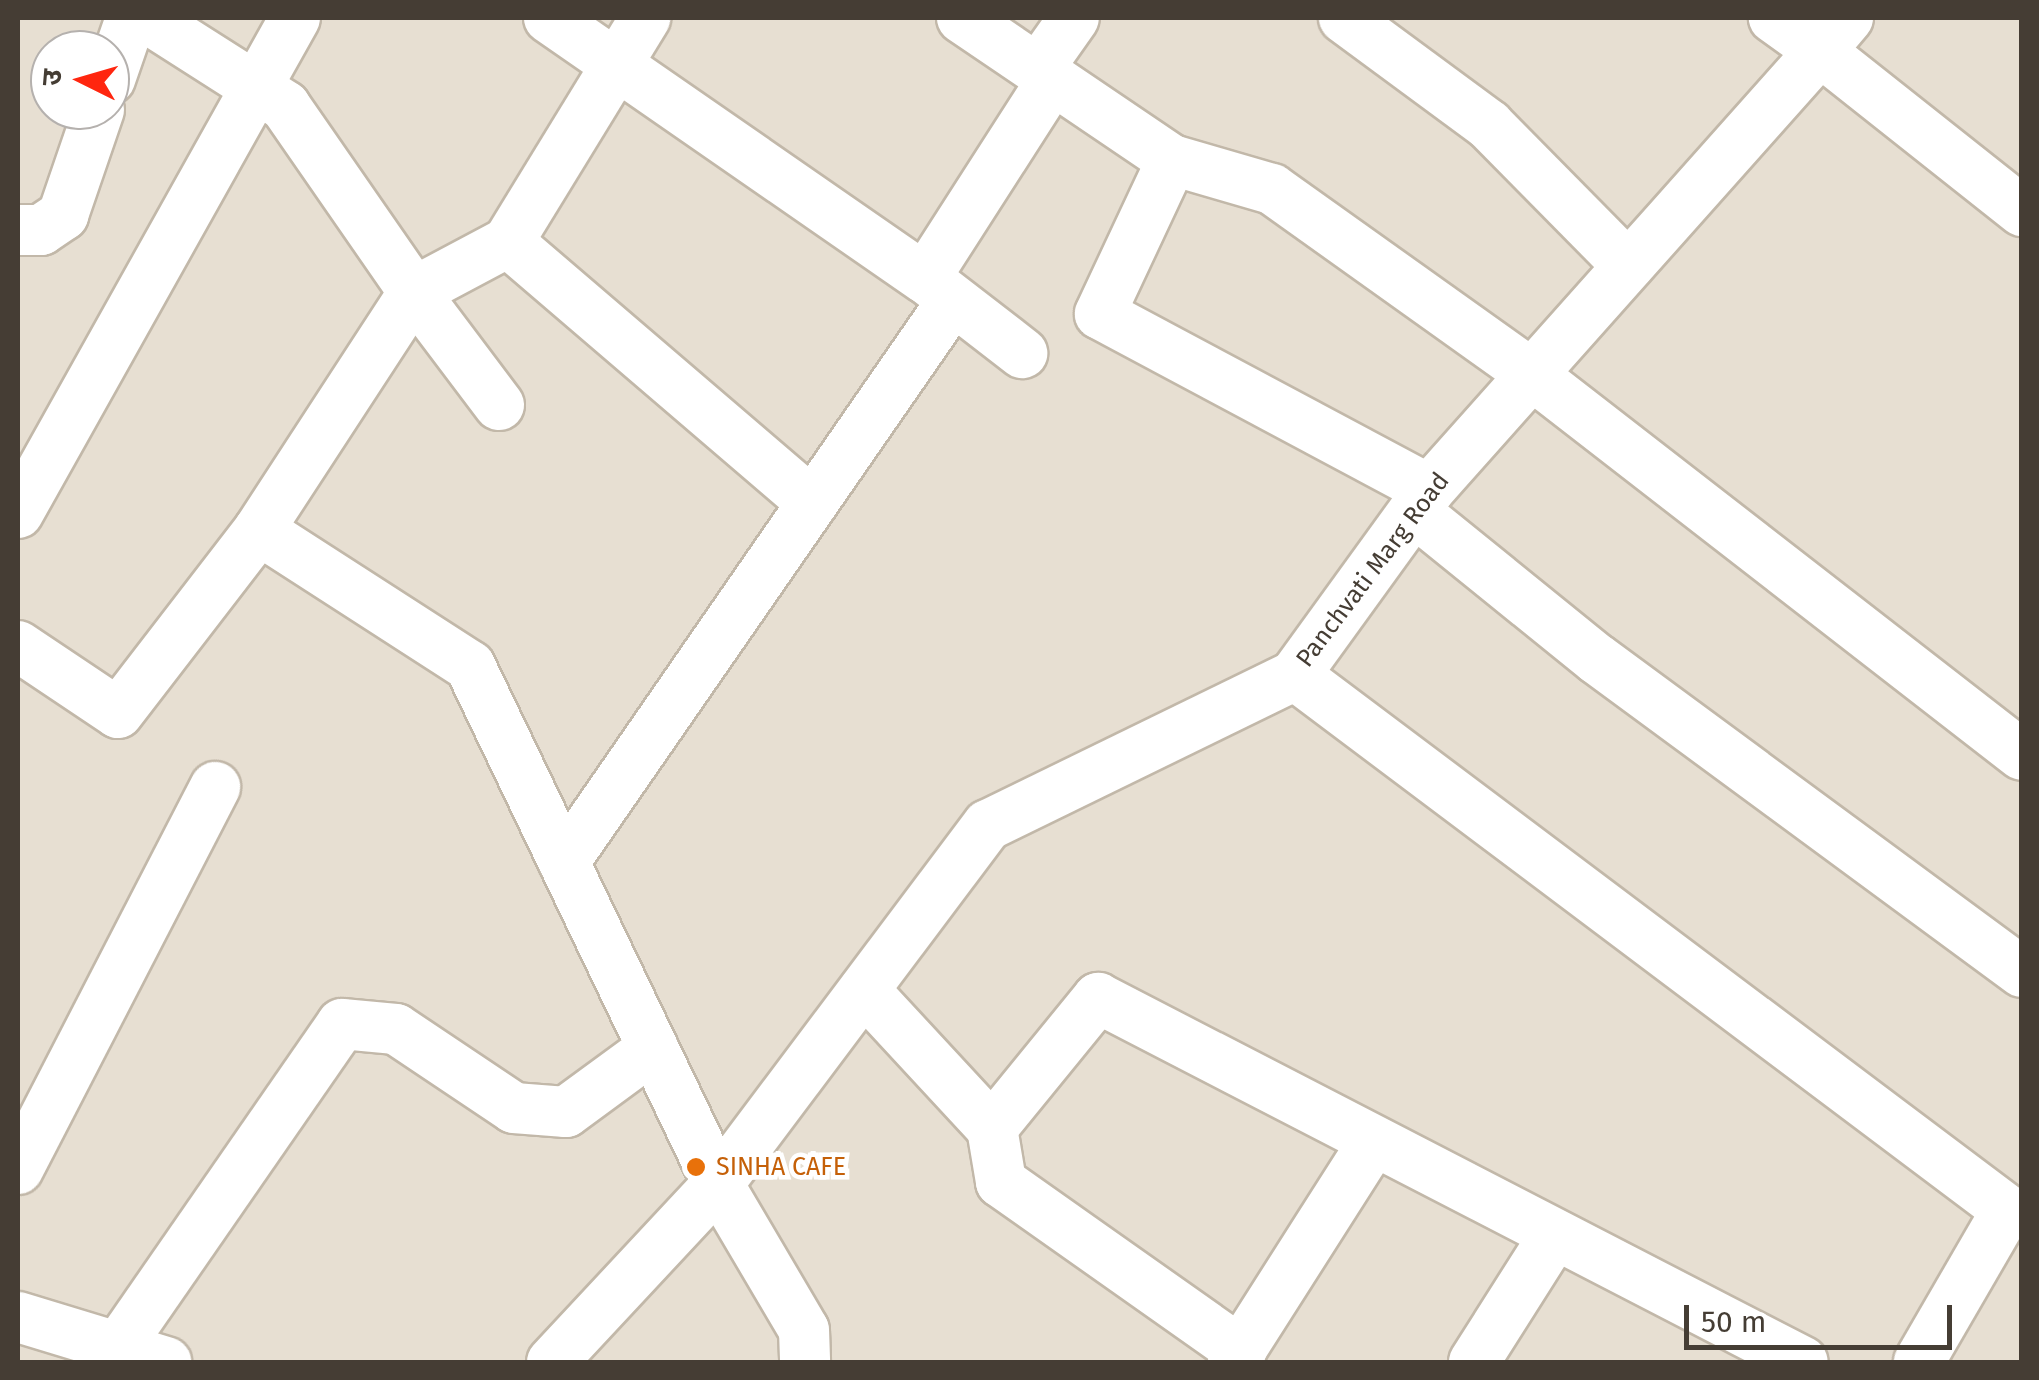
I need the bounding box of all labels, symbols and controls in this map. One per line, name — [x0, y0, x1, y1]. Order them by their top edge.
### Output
north arrow — [30, 30, 130, 130]
text: उ — [34, 68, 69, 87]
street label: Panchvati Marg Road — [1290, 467, 1456, 673]
place label: SINHA CAFE — [716, 1152, 846, 1182]
marker: SINHA CAFE — [685, 1156, 707, 1178]
scale bar — [1689, 1285, 1956, 1347]
text: 50 m — [1701, 1304, 1766, 1340]

